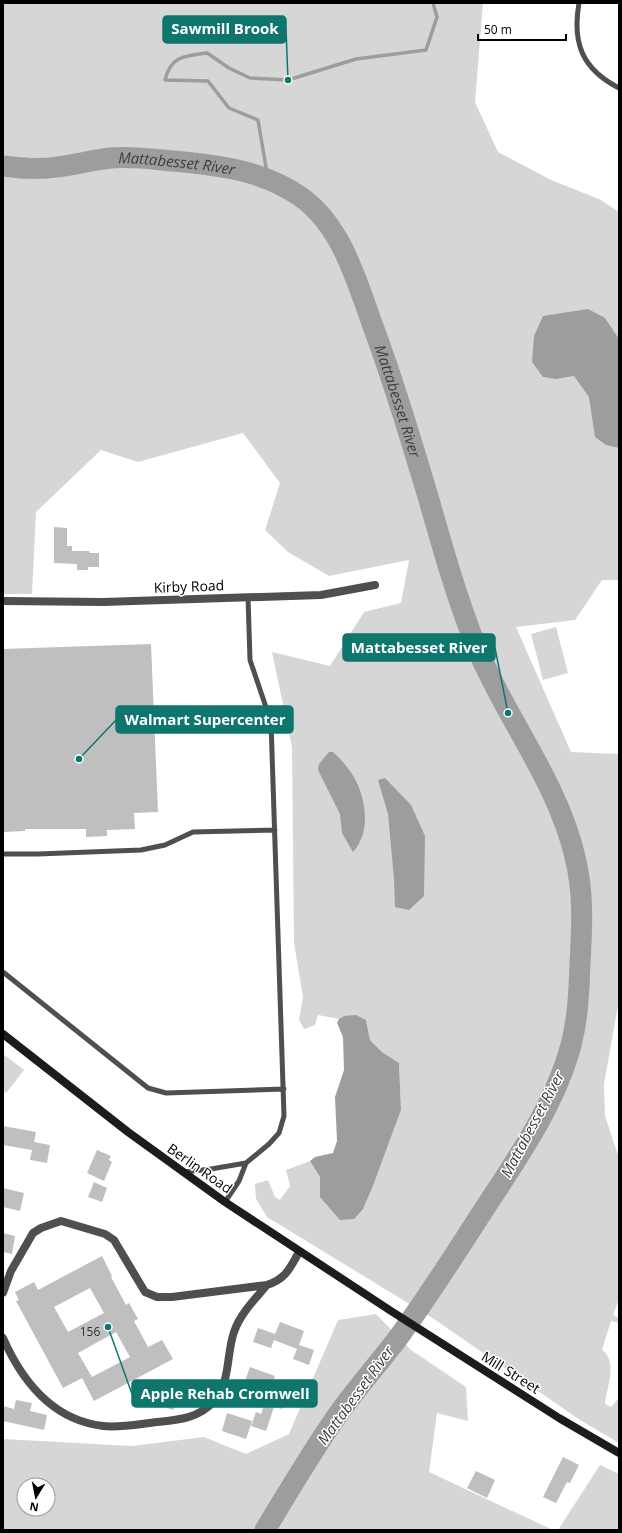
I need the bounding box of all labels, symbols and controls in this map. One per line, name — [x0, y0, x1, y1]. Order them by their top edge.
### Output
callout: Sawmill Brook — [163, 16, 286, 43]
scale bar — [478, 16, 566, 42]
text: Sawmill Brook — [171, 18, 279, 38]
text: 50 m — [484, 21, 512, 38]
water label: Mattabesset River — [118, 147, 238, 179]
water label: Mattabesset River — [371, 342, 426, 461]
street label: Kirby Road — [153, 575, 225, 597]
callout: Mattabesset River — [343, 634, 495, 661]
text: Mattabesset River — [351, 637, 487, 657]
callout: Walmart Supercenter — [116, 706, 293, 733]
text: Walmart Supercenter — [124, 709, 286, 729]
water label: Mattabesset River — [496, 1067, 569, 1181]
street label: Berlin Road — [164, 1139, 236, 1197]
house number: 156 — [80, 1323, 100, 1340]
water label: Mattabesset River — [312, 1341, 398, 1448]
street label: Mill Street — [478, 1346, 544, 1398]
callout: Apple Rehab Cromwell — [132, 1380, 317, 1407]
text: Apple Rehab Cromwell — [141, 1383, 309, 1403]
north arrow — [16, 1477, 56, 1517]
text: N — [28, 1499, 40, 1516]

